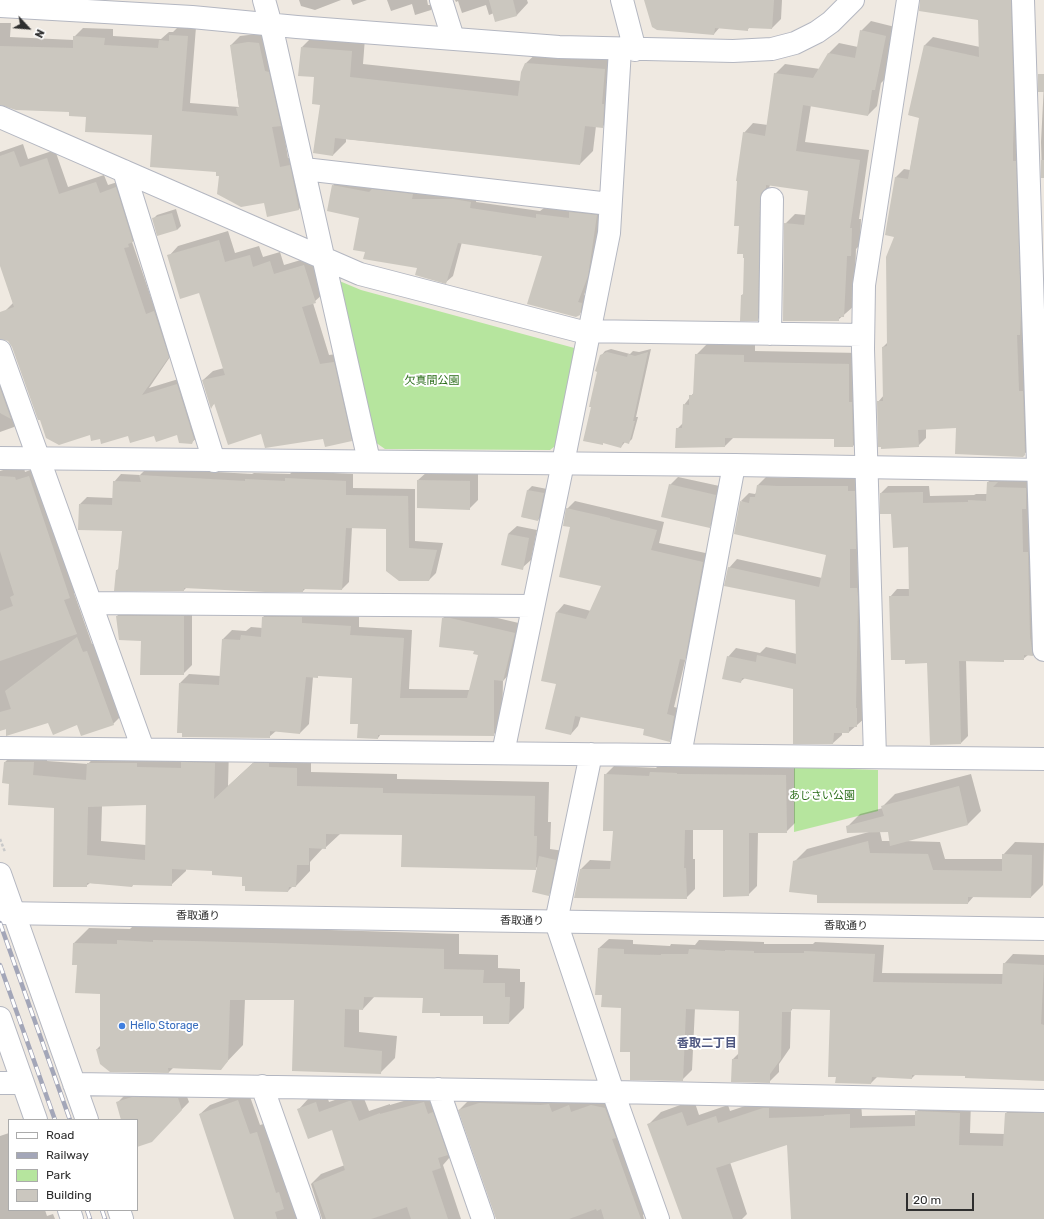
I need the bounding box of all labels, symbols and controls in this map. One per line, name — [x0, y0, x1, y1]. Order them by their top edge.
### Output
north arrow — [8, 8, 48, 48]
text: N — [32, 27, 47, 40]
park label: 欠真間公園 — [405, 374, 459, 388]
park label: あじさい公園 — [789, 789, 855, 803]
street label: 香取通り — [176, 909, 220, 923]
street label: 香取通り — [500, 914, 544, 928]
street label: 香取通り — [824, 919, 868, 933]
place label: Hello Storage — [130, 1019, 199, 1033]
marker: Hello Storage — [117, 1021, 127, 1031]
district label: 香取二丁目 — [677, 1037, 737, 1051]
legend — [8, 1119, 138, 1211]
text: Road — [46, 1128, 74, 1142]
text: Railway — [46, 1148, 89, 1162]
text: Park — [46, 1168, 71, 1182]
scale bar — [908, 1185, 976, 1211]
text: Building — [46, 1188, 92, 1202]
text: 20 m — [913, 1193, 941, 1207]

